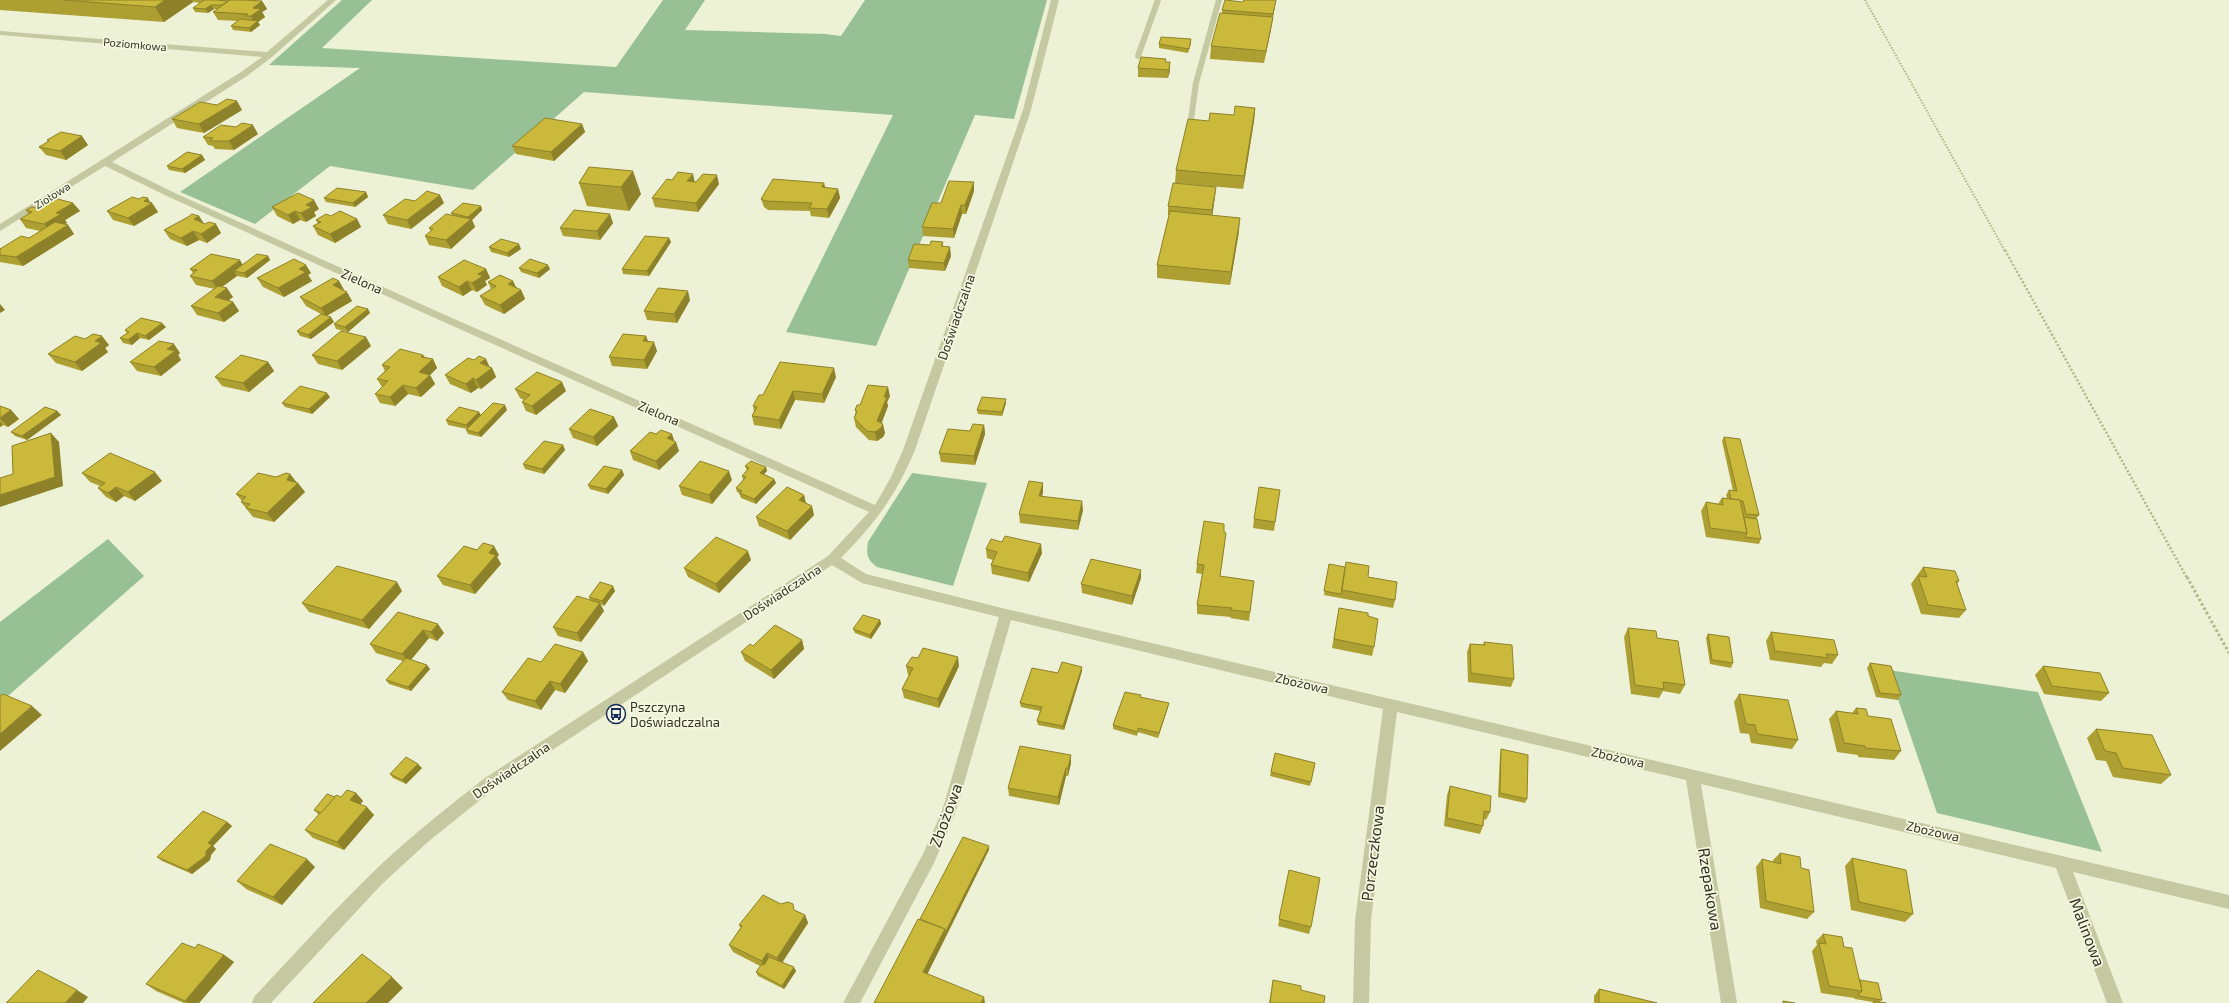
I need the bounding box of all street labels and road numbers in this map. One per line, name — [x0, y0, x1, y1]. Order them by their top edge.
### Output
street label: Poziomkowa — [103, 35, 167, 53]
street label: Ziołowa — [32, 179, 72, 211]
street label: Zielona — [339, 265, 385, 297]
street label: Doświadczalna — [934, 272, 978, 362]
street label: Zielona — [636, 397, 682, 429]
street label: Doświadczalna — [740, 561, 824, 623]
street label: Zbożowa — [1274, 669, 1330, 697]
street label: Doświadczalna — [469, 738, 553, 802]
street label: Zbożowa — [1590, 743, 1646, 771]
street label: Zbożowa — [925, 781, 965, 849]
street label: Porzeczkowa — [1357, 804, 1387, 902]
street label: Zbożowa — [1905, 817, 1961, 845]
street label: Rzepakowa — [1695, 846, 1727, 932]
street label: Malinowa — [2066, 895, 2110, 969]

